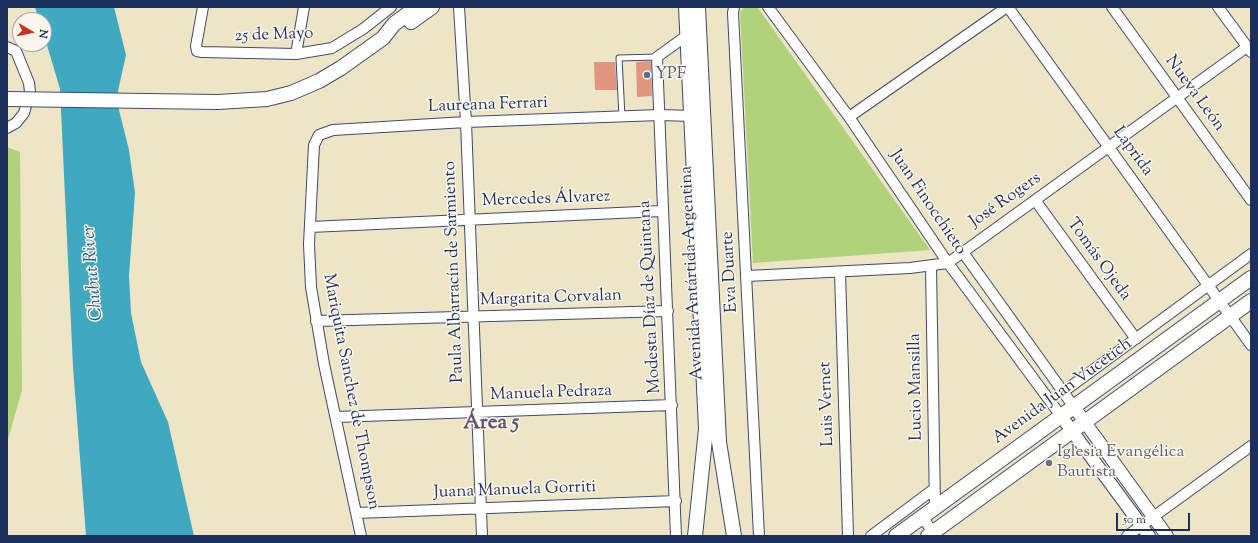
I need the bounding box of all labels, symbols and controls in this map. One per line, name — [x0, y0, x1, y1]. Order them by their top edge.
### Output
north arrow — [12, 12, 52, 52]
street label: 25 de Mayo — [234, 24, 314, 48]
text: N — [34, 28, 51, 39]
street label: Nueva León — [1160, 52, 1228, 136]
place label: YPF — [655, 65, 686, 85]
marker: YPF — [642, 70, 652, 80]
street label: Laureana Ferrari — [428, 94, 548, 118]
street label: Laprida — [1107, 123, 1157, 181]
street label: Juan Finocchieto — [884, 147, 970, 259]
street label: Paula Albarracín de Sarmiento — [441, 161, 469, 383]
street label: Avenida Antártida Argentina — [677, 165, 709, 381]
street label: José Rogers — [966, 169, 1046, 233]
street label: Mercedes Álvarez — [481, 188, 611, 212]
street label: Modesta Díaz de Quintana — [636, 200, 666, 394]
street label: Tomás Ojeda — [1061, 215, 1135, 305]
water label: Chubut River — [79, 224, 109, 322]
street label: Eva Duarte — [719, 231, 743, 313]
street label: Mariquita Sanchez de Thompson — [317, 272, 383, 512]
street label: Margarita Corvalan — [480, 286, 622, 312]
street label: Lucio Mansilla — [906, 333, 928, 441]
street label: Avenida Juan Vucetich — [989, 335, 1137, 449]
street label: Luis Vernet — [816, 361, 840, 447]
street label: Manuela Pedraza — [490, 382, 612, 406]
district label: Área 5 — [463, 411, 519, 437]
place label: Iglesia Evangélica Bautista — [1057, 443, 1184, 483]
marker: Iglesia Evangélica Bautista — [1044, 458, 1054, 468]
street label: Juana Manuela Gorriti — [433, 478, 597, 504]
scale bar — [1118, 505, 1192, 531]
text: 50 m — [1123, 511, 1146, 529]

